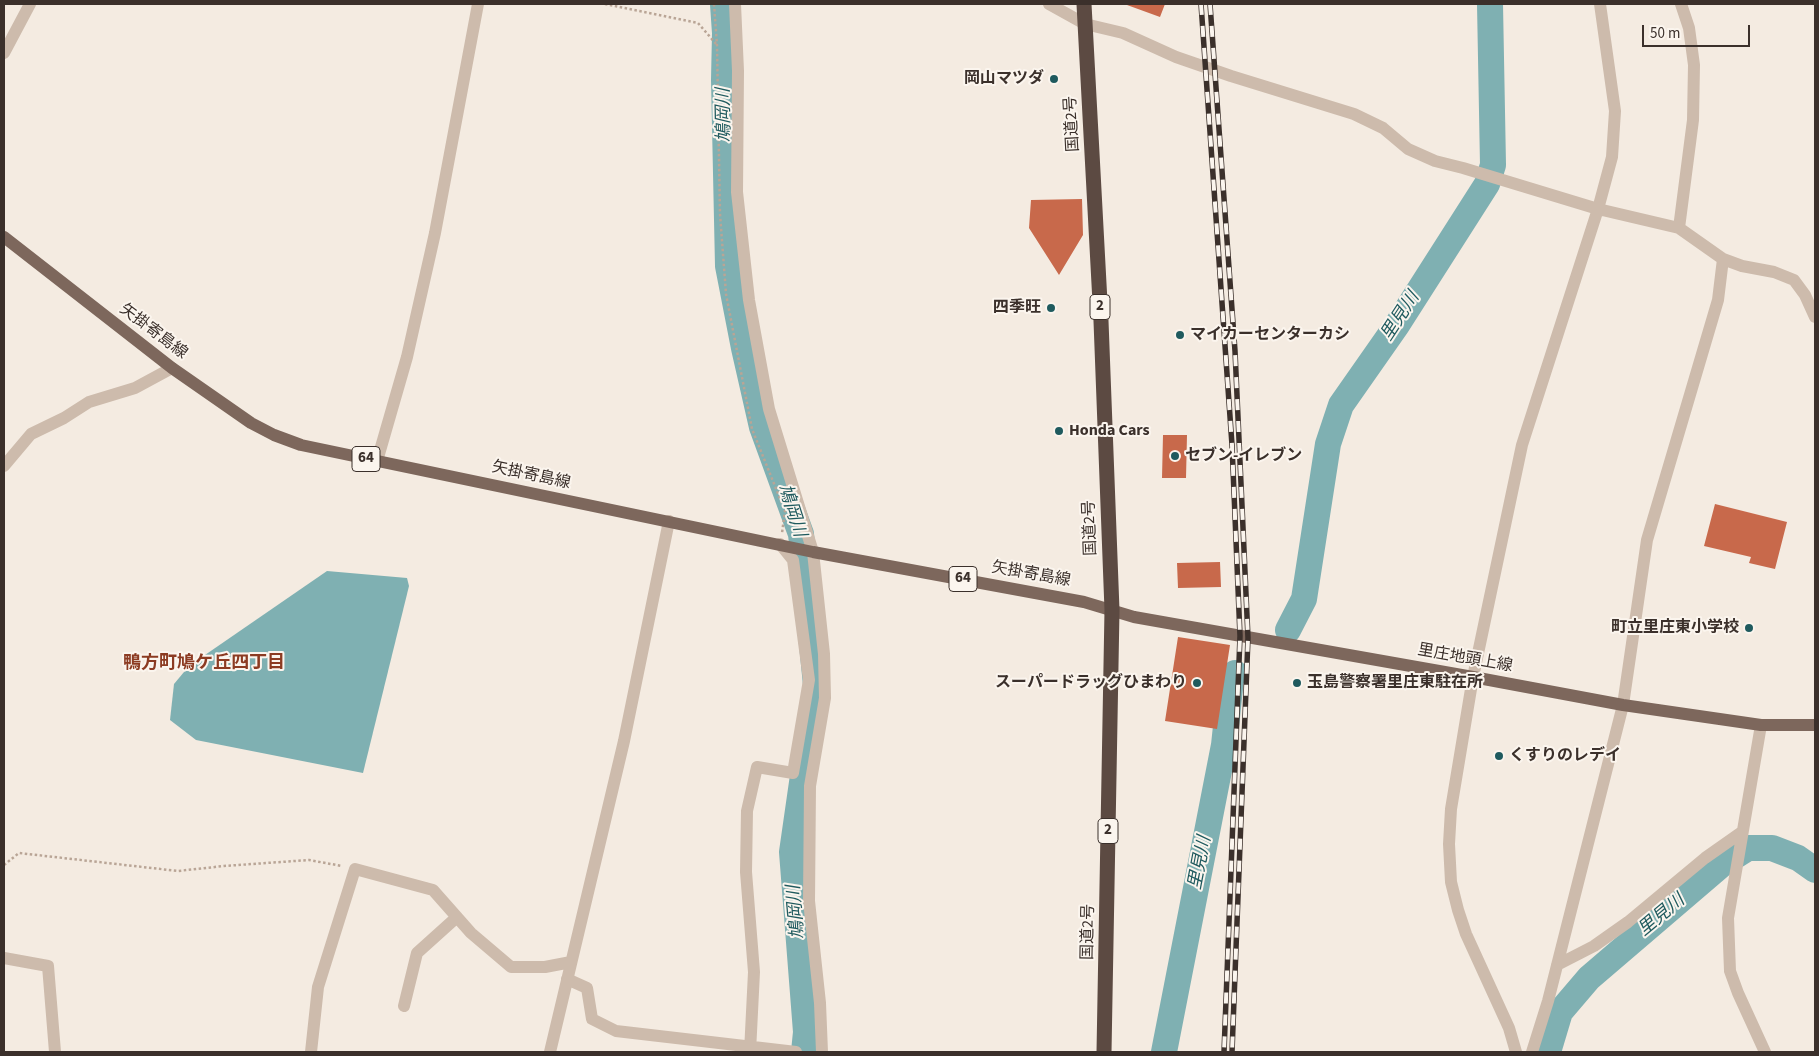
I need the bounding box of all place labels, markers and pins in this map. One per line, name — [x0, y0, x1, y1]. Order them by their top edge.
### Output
place label: 岡山マツダ — [964, 69, 1044, 89]
marker: 岡山マツダ — [1048, 73, 1060, 85]
place label: 四季旺 — [993, 298, 1041, 318]
marker: 四季旺 — [1045, 302, 1057, 314]
place label: マイカーセンターカシ — [1190, 325, 1350, 345]
marker: マイカーセンターカシ — [1174, 329, 1186, 341]
place label: Honda Cars — [1069, 421, 1150, 441]
marker: Honda Cars — [1053, 425, 1065, 437]
place label: セブン-イレブン — [1185, 446, 1302, 466]
marker: セブン-イレブン — [1169, 450, 1181, 462]
place label: 町立里庄東小学校 — [1611, 618, 1739, 638]
marker: 町立里庄東小学校 — [1743, 622, 1755, 634]
place label: スーパードラッグひまわり — [995, 673, 1187, 693]
place label: 玉島警察署里庄東駐在所 — [1307, 673, 1483, 693]
marker: スーパードラッグひまわり — [1191, 677, 1203, 689]
marker: 玉島警察署里庄東駐在所 — [1291, 677, 1303, 689]
place label: くすりのレデイ — [1509, 746, 1621, 766]
marker: くすりのレデイ — [1493, 750, 1505, 762]

